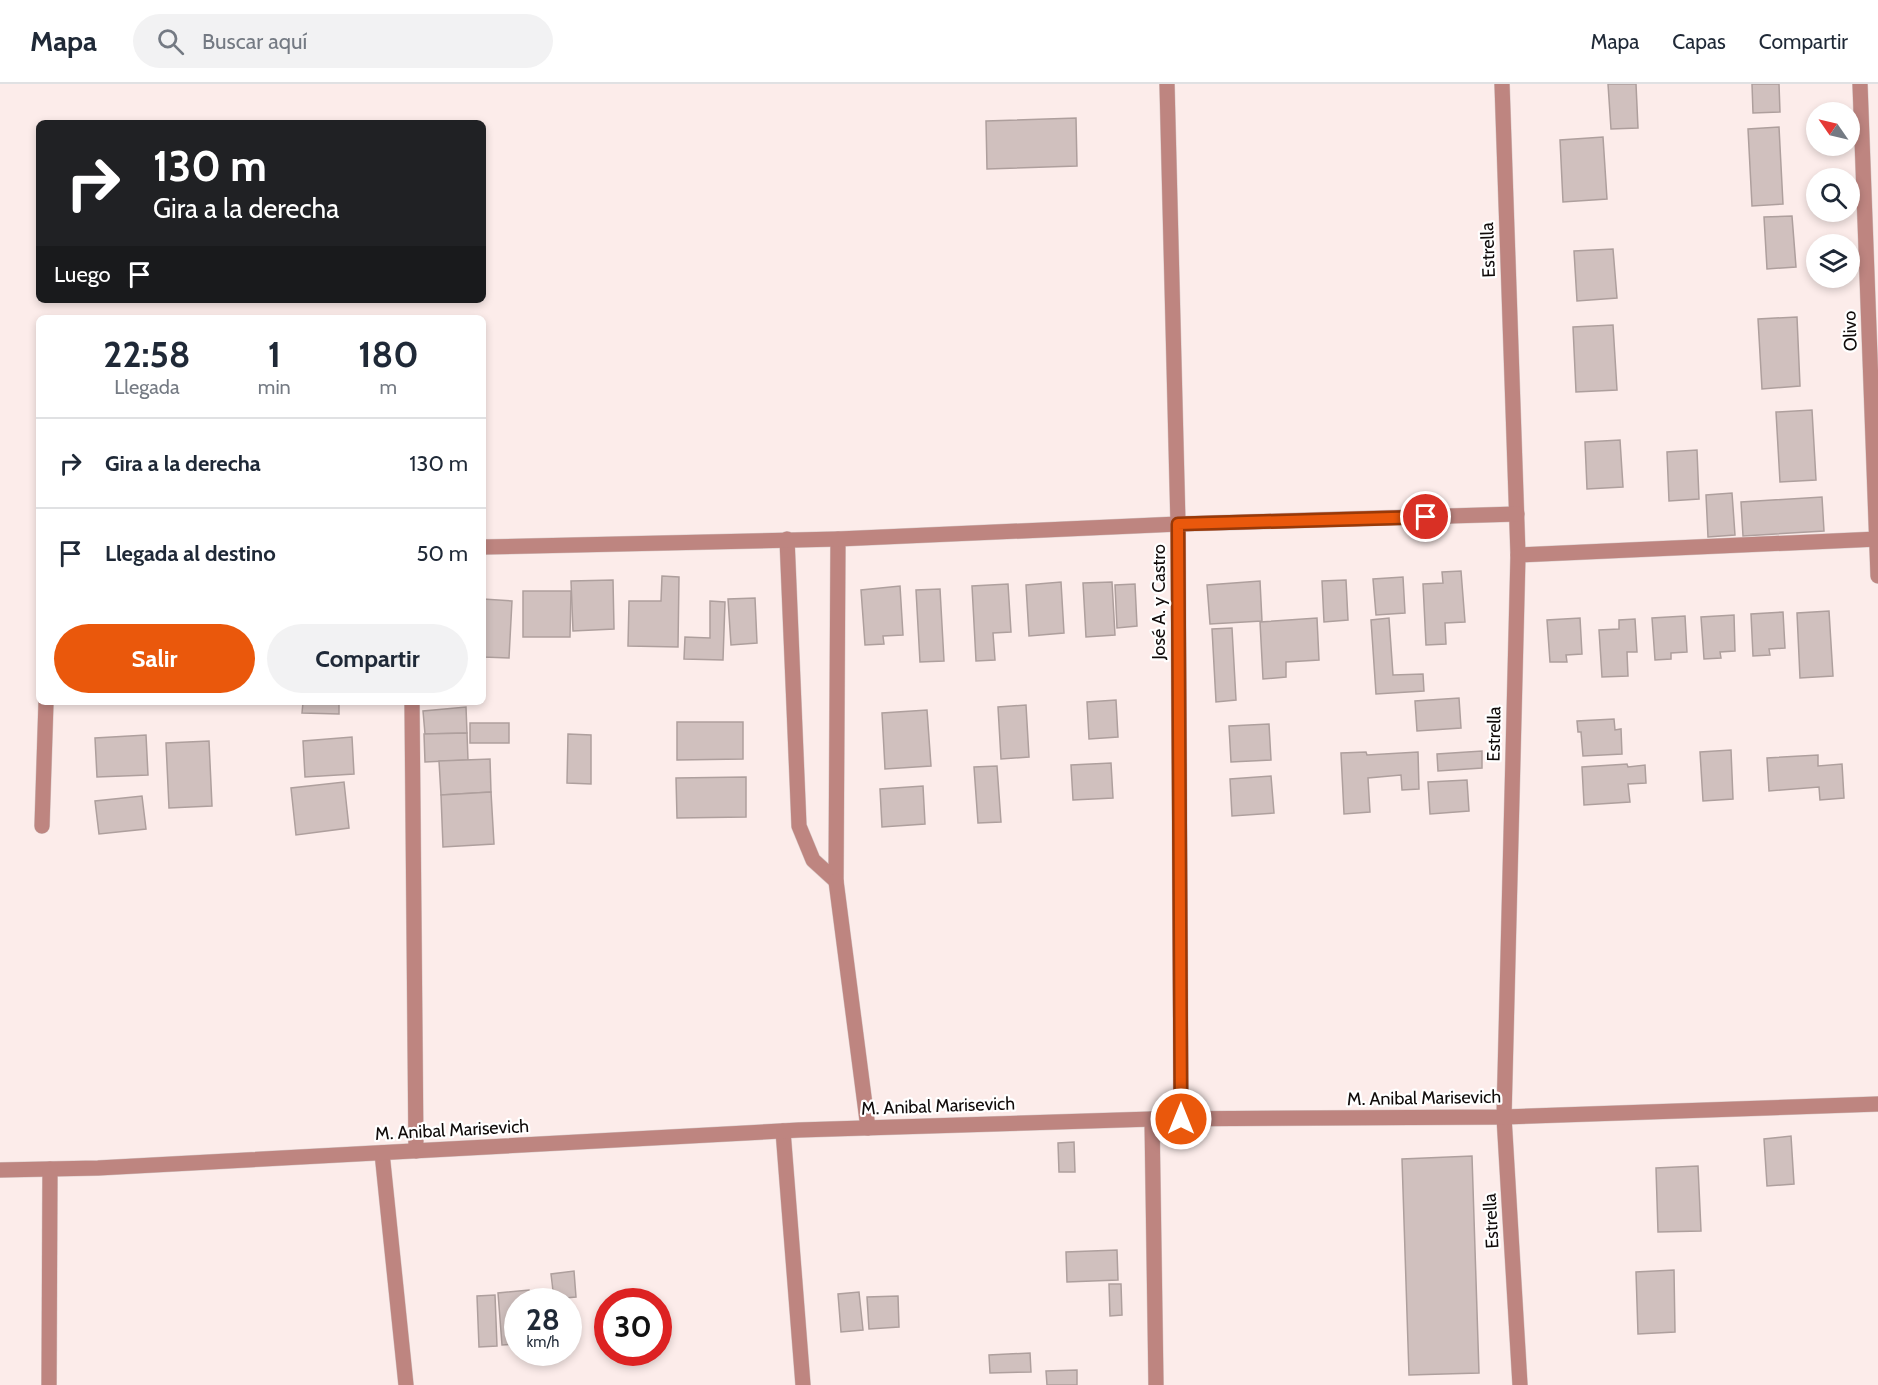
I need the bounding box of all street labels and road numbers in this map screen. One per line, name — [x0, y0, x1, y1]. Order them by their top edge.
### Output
street label: Estrella — [1476, 222, 1500, 278]
street label: Olivo — [1838, 310, 1862, 352]
street label: José A. y Castro — [1148, 544, 1170, 661]
street label: Estrella — [1483, 706, 1505, 762]
street label: M. Anibal Marisevich — [1347, 1086, 1501, 1110]
street label: M. Anibal Marisevich — [861, 1092, 1015, 1120]
street label: M. Anibal Marisevich — [374, 1115, 530, 1145]
street label: Estrella — [1479, 1193, 1503, 1249]

